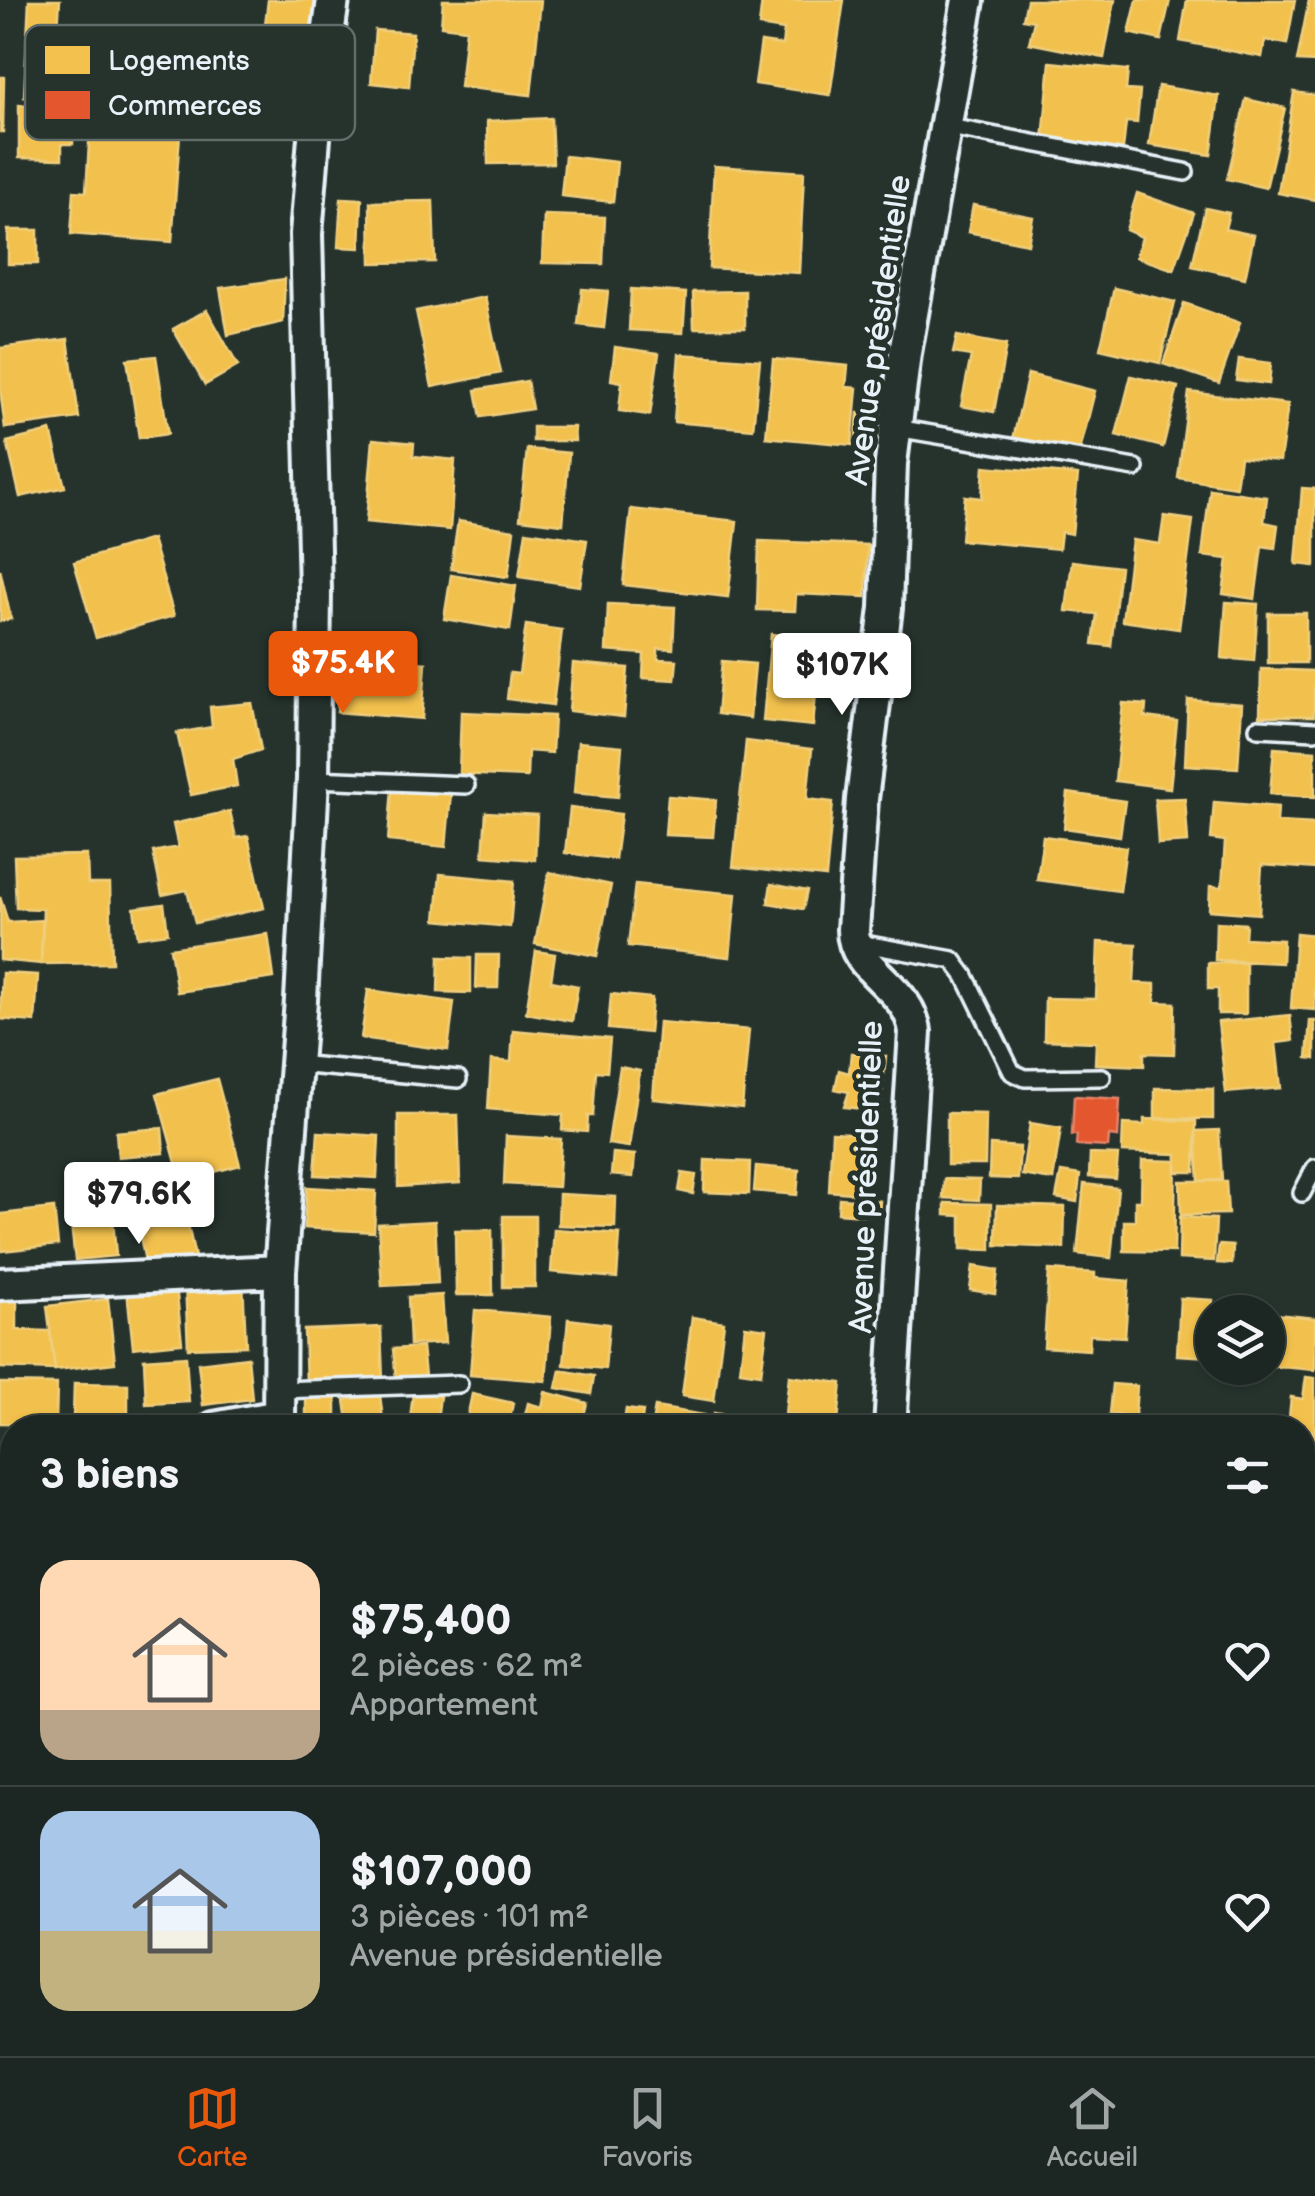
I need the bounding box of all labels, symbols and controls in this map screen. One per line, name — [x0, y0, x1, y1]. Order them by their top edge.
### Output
legend — [25, 25, 355, 140]
text: Logements — [108, 45, 250, 78]
text: Commerces — [108, 90, 262, 123]
street label: Avenue présidentielle — [838, 172, 920, 488]
pin: $75.4K — [262, 631, 424, 716]
pin: $107K — [772, 633, 912, 718]
text: $75.4K — [291, 644, 395, 683]
text: $107K — [795, 646, 889, 685]
street label: Avenue présidentielle — [842, 1020, 892, 1334]
pin: $79.6K — [58, 1162, 220, 1247]
text: $79.6K — [86, 1175, 192, 1214]
map controls — [1195, 1295, 1285, 1385]
button: layers — [1195, 1295, 1285, 1385]
icon: filters — [1220, 1448, 1275, 1503]
text: 3 biens — [40, 1450, 179, 1501]
text: $75,400 — [350, 1596, 512, 1647]
icon: home — [120, 1600, 240, 1720]
icon: heart — [1220, 1633, 1275, 1688]
text: 2 pièces · 62 m² — [350, 1647, 583, 1686]
text: Appartement — [350, 1686, 538, 1725]
text: $107,000 — [350, 1847, 533, 1898]
icon: home — [120, 1851, 240, 1971]
icon: heart — [1220, 1884, 1275, 1939]
text: 3 pièces · 101 m² — [350, 1898, 589, 1937]
text: Avenue présidentielle — [350, 1937, 663, 1976]
tab: Carte — [177, 2081, 248, 2174]
tab: Favoris — [601, 2081, 693, 2174]
tab: Accueil — [1047, 2081, 1138, 2174]

